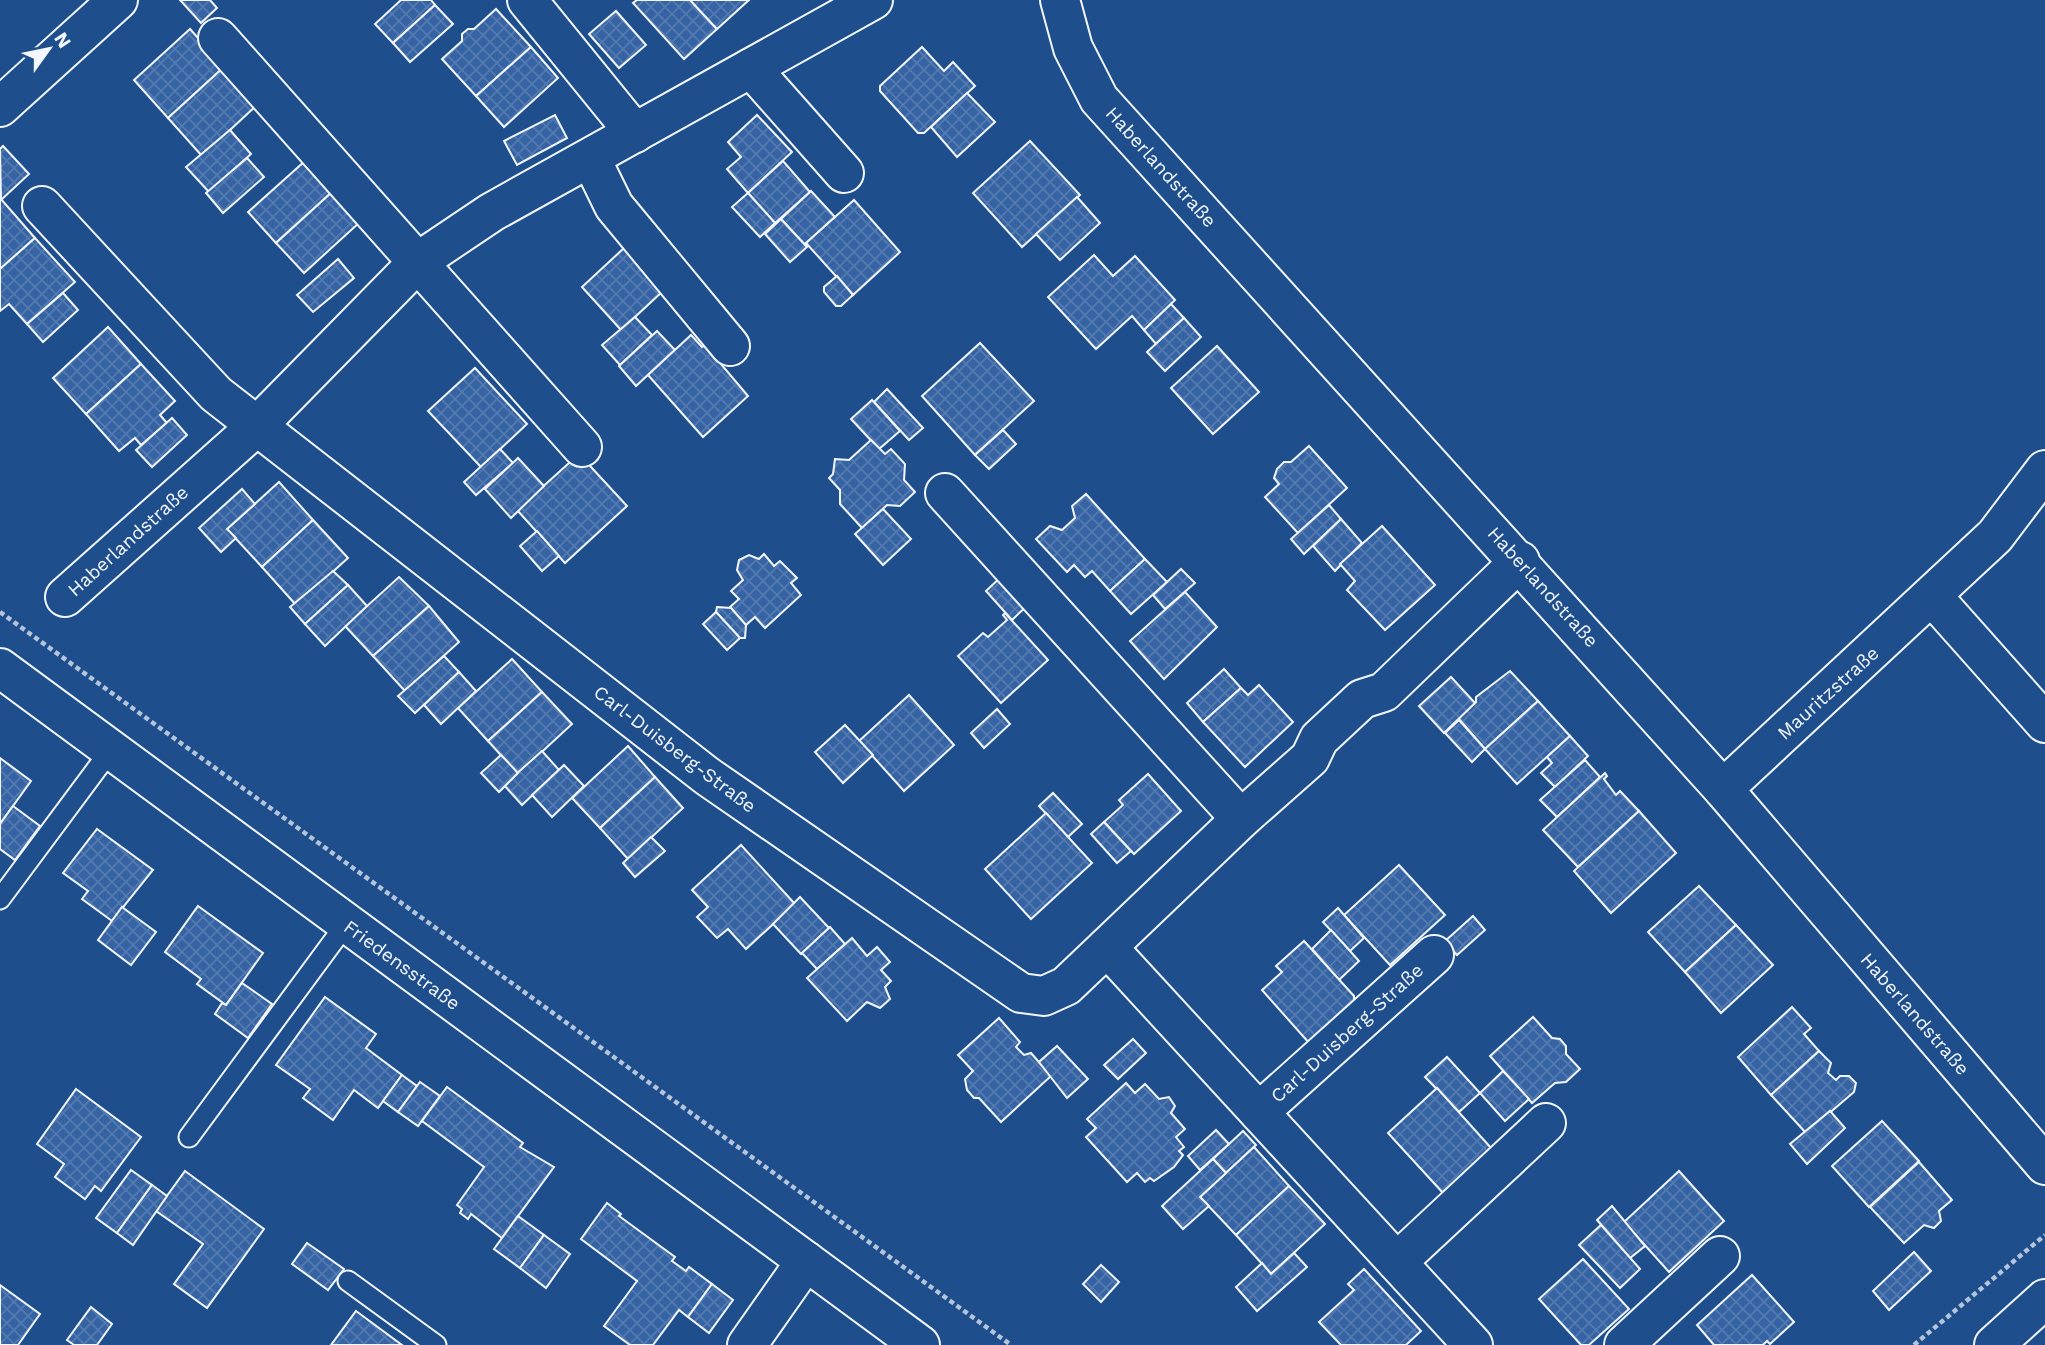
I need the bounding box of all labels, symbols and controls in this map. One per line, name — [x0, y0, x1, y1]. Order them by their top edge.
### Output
north arrow — [14, 14, 84, 84]
text: N — [49, 28, 76, 52]
street label: Haberlandstraße — [1101, 102, 1221, 232]
street label: Haberlandstraße — [63, 481, 193, 601]
street label: Haberlandstraße — [1483, 522, 1603, 652]
street label: Mauritzstraße — [1773, 641, 1883, 745]
street label: Carl-Duisberg-Straße — [589, 680, 761, 818]
street label: Friedensstraße — [339, 915, 465, 1015]
street label: Haberlandstraße — [1856, 948, 1974, 1080]
street label: Carl-Duisberg-Straße — [1266, 958, 1428, 1108]

